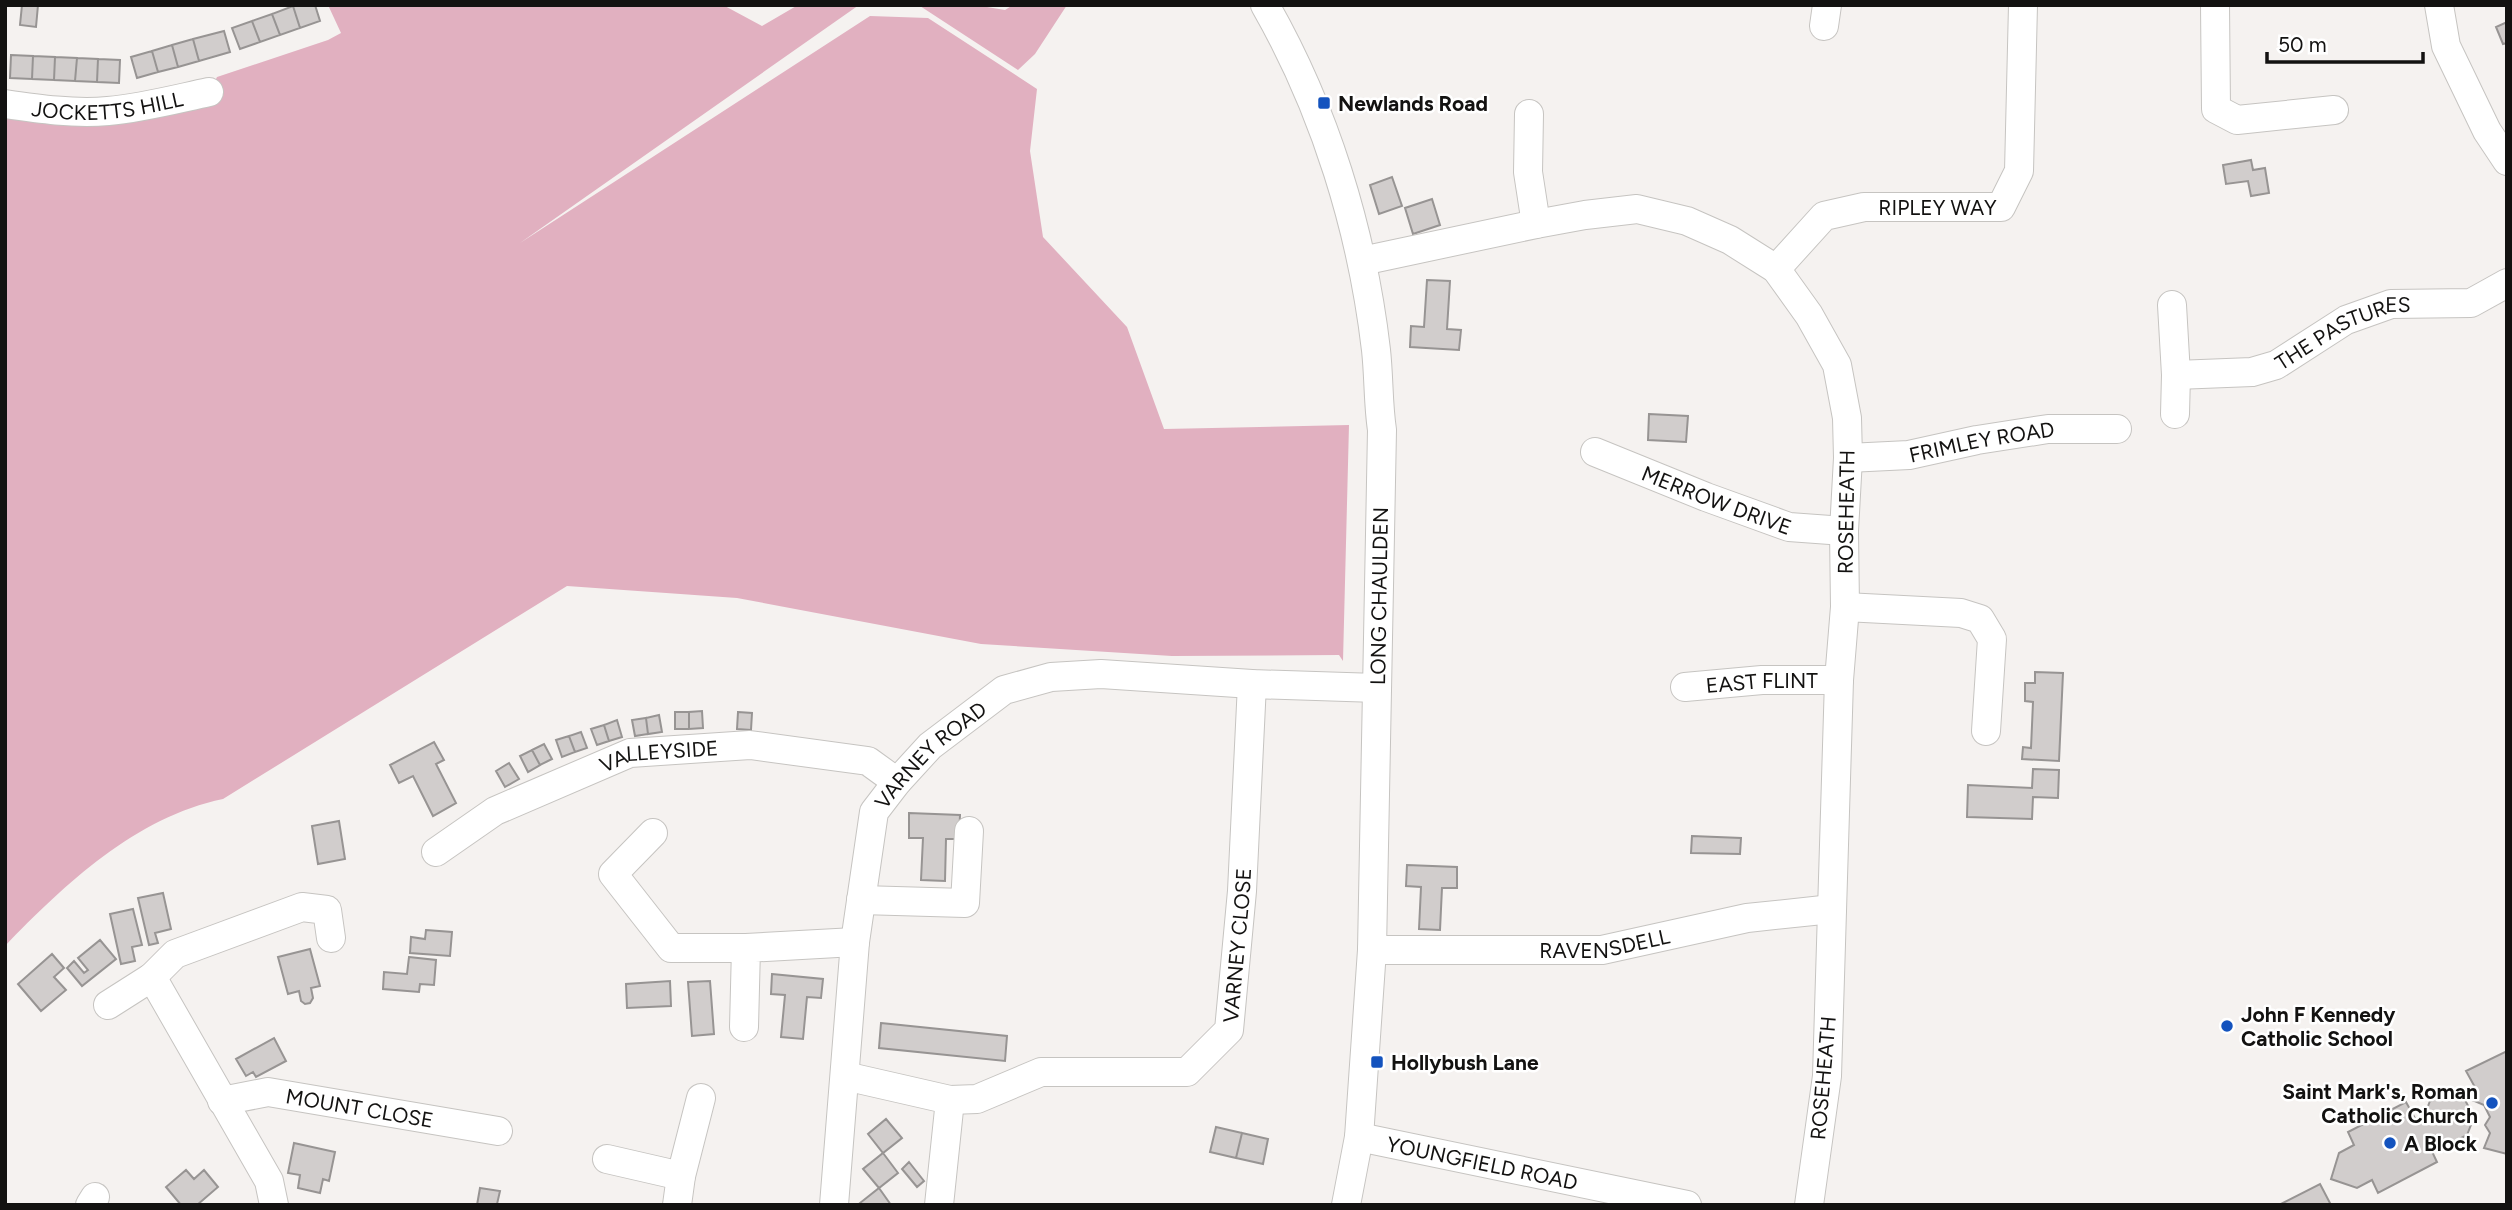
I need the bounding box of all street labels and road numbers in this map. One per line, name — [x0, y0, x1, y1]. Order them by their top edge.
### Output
street label: JOCKETTS HILL — [30, 86, 185, 124]
street label: RIPLEY WAY — [1878, 195, 1997, 220]
street label: THE PASTURES — [2270, 291, 2411, 375]
street label: FRIMLEY ROAD — [1907, 416, 2056, 467]
street label: ROSEHEATH — [1832, 450, 1860, 574]
street label: MERROW DRIVE — [1638, 460, 1795, 539]
street label: LONG CHAULDEN — [1365, 507, 1393, 685]
street label: EAST FLINT — [1705, 668, 1818, 698]
street label: VARNEY ROAD — [869, 696, 991, 813]
street label: VALLEYSIDE — [596, 735, 719, 777]
street label: VARNEY CLOSE — [1217, 867, 1256, 1024]
street label: RAVENSDELL — [1539, 923, 1672, 963]
street label: ROSEHEATH — [1805, 1015, 1841, 1141]
street label: MOUNT CLOSE — [284, 1083, 436, 1132]
street label: YOUNGFIELD ROAD — [1385, 1131, 1580, 1195]

